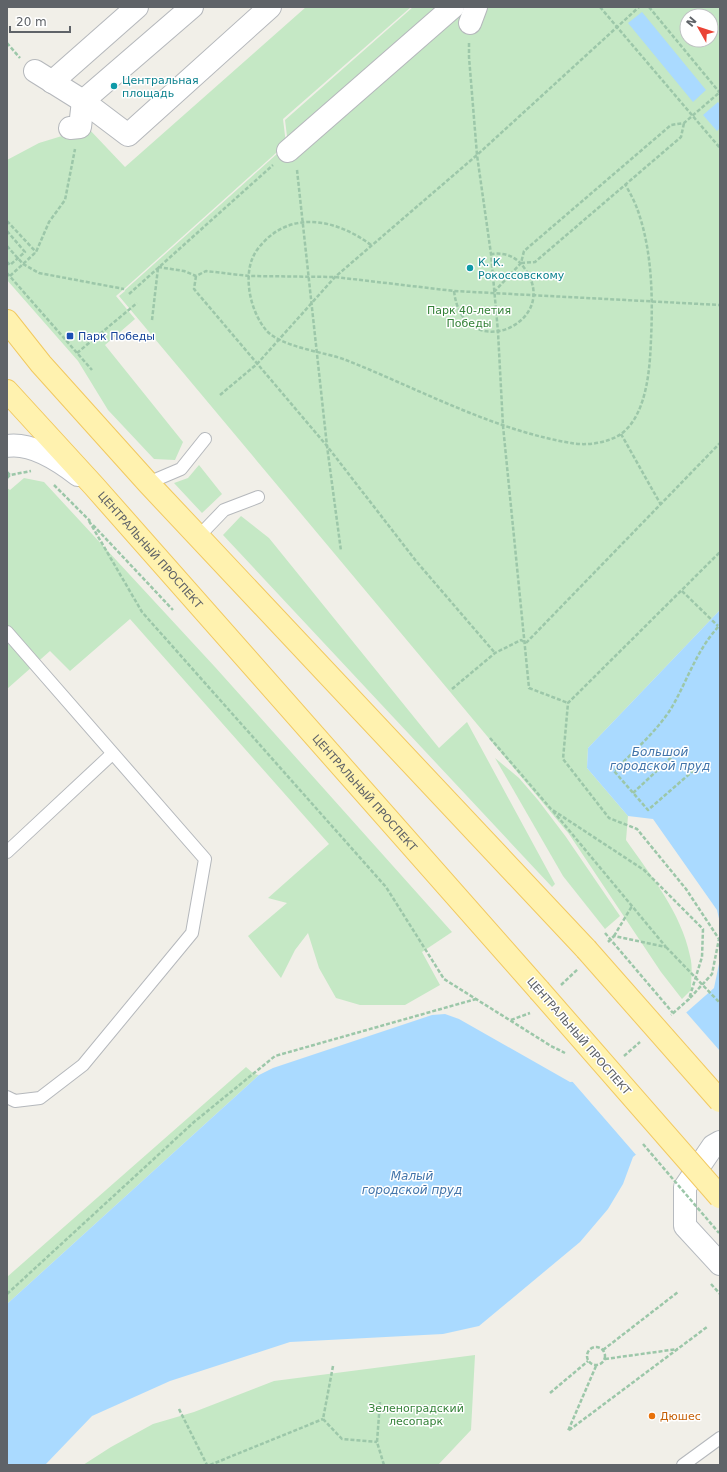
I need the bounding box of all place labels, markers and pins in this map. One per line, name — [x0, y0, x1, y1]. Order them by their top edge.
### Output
place label: Центральная площадь — [122, 74, 199, 100]
marker: Центральная площадь — [109, 81, 119, 91]
place label: К. К. Рокоссовскому — [478, 256, 565, 282]
marker: К. К. Рокоссовскому — [465, 263, 475, 273]
place label: Парк Победы — [78, 330, 155, 343]
marker: Парк Победы — [65, 331, 75, 341]
place label: Дюшес — [660, 1410, 701, 1423]
marker: Дюшес — [647, 1411, 657, 1421]

